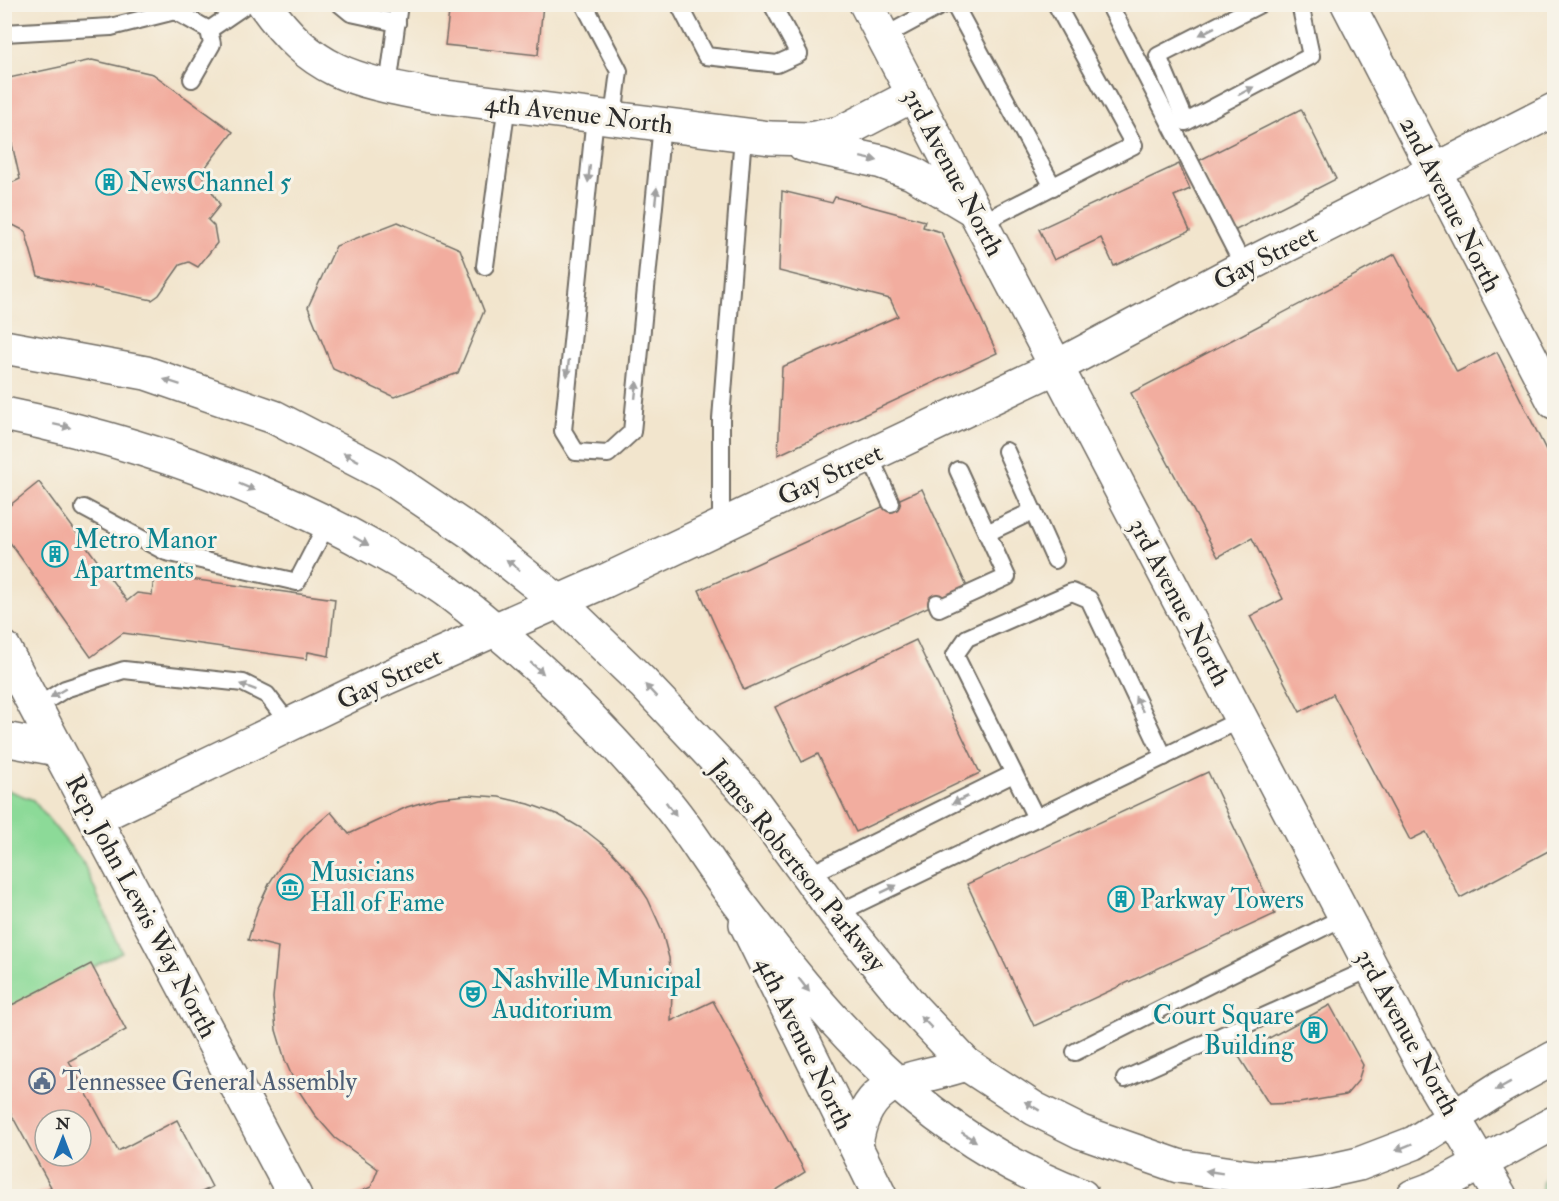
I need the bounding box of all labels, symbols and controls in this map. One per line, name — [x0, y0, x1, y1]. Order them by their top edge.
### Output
one-way arrow — [1199, 26, 1216, 36]
street label: 3rd Avenue North — [895, 83, 1011, 262]
one-way arrow — [1238, 86, 1255, 96]
street label: 4th Avenue North — [483, 87, 675, 141]
street label: 2nd Avenue North — [1392, 111, 1508, 298]
one-way arrow — [859, 155, 878, 164]
one-way arrow — [584, 165, 594, 184]
building icon: NewsChannel 5 — [94, 167, 124, 197]
place label: NewsChannel 5 — [128, 167, 292, 199]
one-way arrow — [651, 186, 661, 205]
street label: Gay Street — [1208, 218, 1323, 298]
one-way arrow — [563, 358, 573, 377]
one-way arrow — [163, 376, 181, 386]
one-way arrow — [631, 380, 641, 399]
one-way arrow — [53, 422, 72, 431]
street label: Gay Street — [773, 437, 888, 513]
one-way arrow — [343, 452, 360, 462]
one-way arrow — [238, 482, 256, 492]
street label: 3rd Avenue North — [1121, 513, 1237, 692]
place label: Metro Manor Apartments — [73, 524, 217, 587]
one-way arrow — [353, 535, 369, 546]
building icon: Metro Manor Apartments — [40, 539, 70, 569]
one-way arrow — [505, 559, 521, 572]
street label: Gay Street — [332, 641, 447, 717]
one-way arrow — [529, 661, 544, 674]
one-way arrow — [238, 681, 256, 691]
one-way arrow — [644, 684, 658, 699]
one-way arrow — [50, 688, 66, 699]
one-way arrow — [1135, 695, 1144, 712]
street label: James Robertson Parkway — [701, 752, 893, 979]
street label: Rep. John Lewis Way North — [57, 769, 224, 1044]
one-way arrow — [952, 796, 969, 805]
one-way arrow — [665, 800, 677, 816]
place label: Musicians Hall of Fame — [310, 857, 445, 919]
museum icon: Musicians Hall of Fame — [275, 872, 305, 902]
building icon: Parkway Towers — [1106, 884, 1136, 914]
place label: Parkway Towers — [1140, 884, 1304, 916]
one-way arrow — [880, 885, 897, 894]
street label: 3rd Avenue North — [1348, 944, 1466, 1122]
street label: 4th Avenue North — [748, 951, 860, 1136]
place label: Nashville Municipal Auditorium — [491, 964, 702, 1026]
one-way arrow — [797, 977, 810, 993]
theatre icon: Nashville Municipal Auditorium — [458, 979, 488, 1009]
place label: Court Square Building — [1153, 1000, 1295, 1062]
one-way arrow — [920, 1015, 933, 1030]
building icon: Court Square Building — [1299, 1015, 1329, 1045]
public building icon: Tennessee General Assembly — [27, 1066, 57, 1096]
place label: Tennessee General Assembly — [62, 1066, 358, 1098]
one-way arrow — [1495, 1080, 1511, 1091]
one-way arrow — [1024, 1101, 1040, 1112]
north arrow — [33, 1108, 93, 1168]
text: N — [55, 1114, 71, 1134]
one-way arrow — [961, 1132, 977, 1143]
one-way arrow — [1395, 1142, 1413, 1152]
one-way arrow — [1205, 1167, 1224, 1176]

